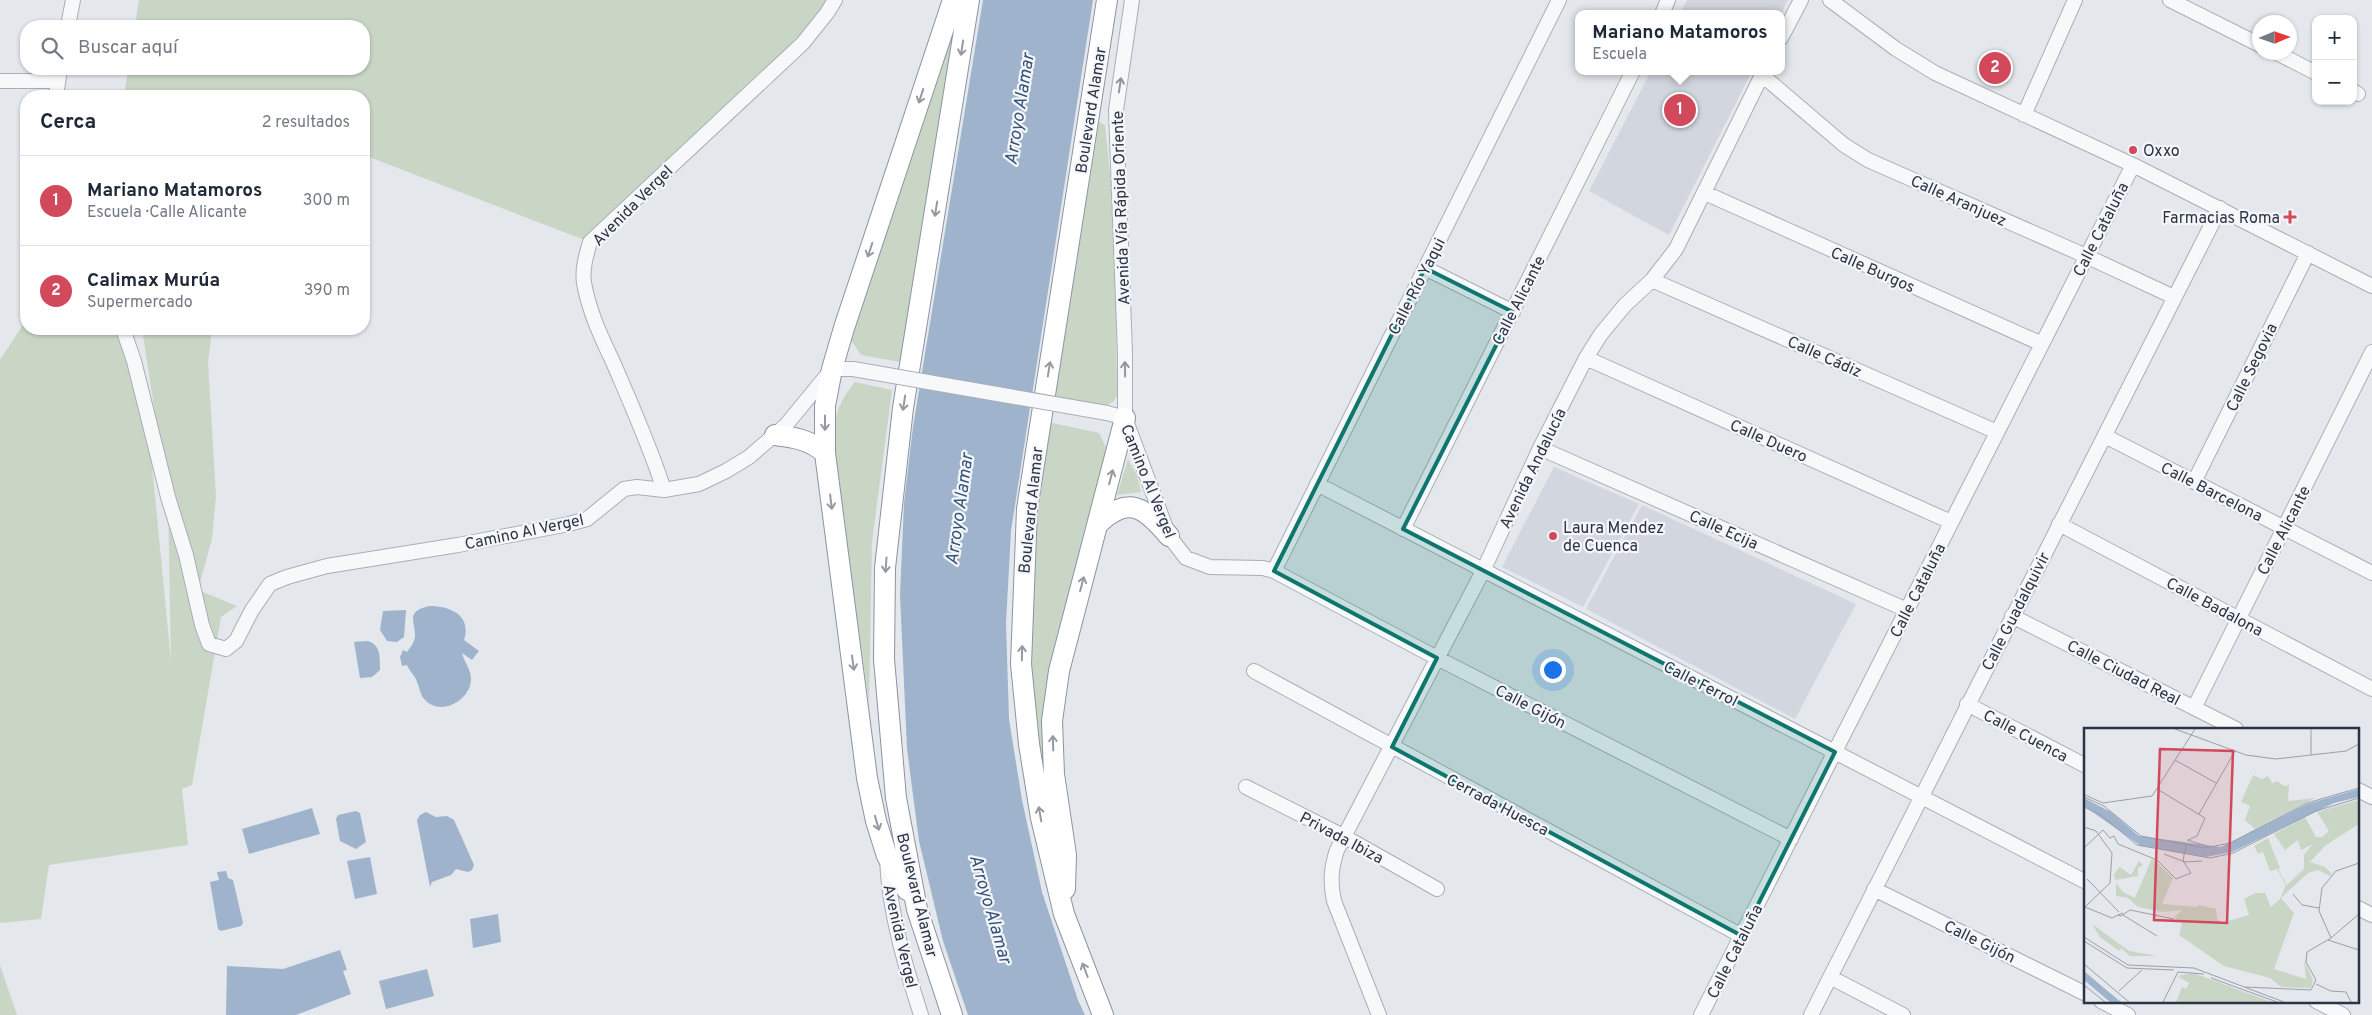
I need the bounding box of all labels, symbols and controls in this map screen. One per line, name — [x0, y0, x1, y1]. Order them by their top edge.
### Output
popup — [1575, 10, 1785, 75]
north arrow — [2252, 15, 2297, 60]
map controls — [2312, 15, 2357, 105]
button: + — [2312, 15, 2357, 60]
search box — [20, 20, 370, 75]
text: Mariano Matamoros — [1592, 21, 1768, 45]
icon: search — [38, 34, 66, 62]
text: Buscar aquí — [78, 36, 178, 60]
one-way arrow — [956, 40, 966, 56]
text: Escuela — [1592, 45, 1647, 65]
street label: Boulevard Alamar — [1072, 46, 1112, 175]
pin: 2 — [1979, 49, 2011, 87]
water label: Arroyo Alamar — [1000, 50, 1041, 167]
button: − — [2312, 60, 2357, 105]
one-way arrow — [1115, 77, 1125, 93]
one-way arrow — [916, 88, 925, 103]
pin: 1 — [1664, 91, 1696, 129]
text: Cerca — [40, 109, 96, 136]
street label: Avenida Vía Rápida Oriente — [1109, 110, 1135, 305]
text: 2 resultados — [262, 113, 350, 133]
place label: Oxxo — [2143, 142, 2180, 162]
marker: Oxxo — [2127, 144, 2139, 156]
street label: Avenida Vergel — [589, 162, 678, 251]
street label: Calle Aranjuez — [1907, 172, 2009, 232]
text: Mariano Matamoros — [87, 179, 262, 203]
street label: Calle Cataluña — [2069, 179, 2134, 280]
text: 1 — [53, 191, 59, 211]
text: 300 m — [303, 191, 350, 211]
one-way arrow — [931, 200, 941, 216]
text: Escuela · Calle Alicante — [87, 203, 247, 223]
place label: Farmacias Roma — [2162, 209, 2280, 229]
marker: Farmacias Roma — [2284, 211, 2296, 223]
street label: Calle Río Yaqui — [1385, 235, 1451, 339]
one-way arrow — [864, 242, 874, 258]
street label: Calle Burgos — [1827, 243, 1917, 298]
street label: Calle Alicante — [1489, 253, 1551, 349]
text: Calimax Murúa — [87, 269, 220, 293]
text: 2 — [51, 281, 61, 301]
text: 390 m — [304, 281, 350, 301]
text: Supermercado — [87, 293, 193, 313]
street label: Calle Segovia — [2223, 320, 2283, 415]
street label: Calle Cádiz — [1784, 333, 1865, 383]
one-way arrow — [1120, 361, 1130, 378]
one-way arrow — [1044, 362, 1054, 378]
one-way arrow — [898, 395, 908, 411]
street label: Avenida Andalucía — [1496, 405, 1572, 532]
one-way arrow — [820, 415, 830, 431]
street label: Calle Duero — [1726, 416, 1810, 468]
street label: Camino Al Vergel — [1115, 422, 1179, 542]
street label: Boulevard Alamar — [1015, 446, 1049, 575]
water label: Arroyo Alamar — [941, 450, 980, 567]
street label: Calle Barcelona — [2157, 458, 2265, 527]
one-way arrow — [1106, 469, 1116, 485]
street label: Calle Alicante — [2254, 483, 2316, 579]
one-way arrow — [826, 493, 836, 509]
street label: Calle Ecija — [1686, 507, 1761, 555]
street label: Camino Al Vergel — [463, 511, 586, 555]
place label: Laura Mendez de Cuenca — [1563, 519, 1664, 557]
marker: Laura Mendez de Cuenca — [1547, 530, 1559, 542]
street label: Calle Cataluña — [1886, 540, 1951, 641]
street label: Calle Guadalquivir — [1978, 549, 2055, 675]
one-way arrow — [881, 557, 890, 573]
street label: Calle Badalona — [2162, 574, 2266, 642]
one-way arrow — [1077, 577, 1087, 593]
street label: Calle Ciudad Real — [2063, 637, 2183, 711]
one-way arrow — [1017, 645, 1026, 661]
one-way arrow — [848, 654, 858, 670]
your location — [1540, 657, 1566, 683]
street label: Calle Ferrol — [1659, 657, 1741, 712]
street label: Calle Gijón — [1491, 681, 1569, 734]
street label: Calle Cuenca — [1979, 706, 2071, 767]
inset map — [2084, 728, 2360, 1002]
one-way arrow — [1048, 736, 1058, 752]
street label: Cerrada Huesca — [1442, 770, 1552, 841]
one-way arrow — [1035, 806, 1045, 822]
street label: Privada Ibiza — [1296, 808, 1386, 869]
one-way arrow — [873, 815, 882, 831]
street label: Boulevard Alamar — [891, 831, 941, 960]
water label: Arroyo Alamar — [963, 852, 1017, 969]
street label: Avenida Vergel — [877, 883, 921, 990]
street label: Calle Cataluña — [1703, 901, 1768, 1002]
street label: Calle Gijón — [1940, 917, 2018, 969]
one-way arrow — [1080, 962, 1089, 978]

